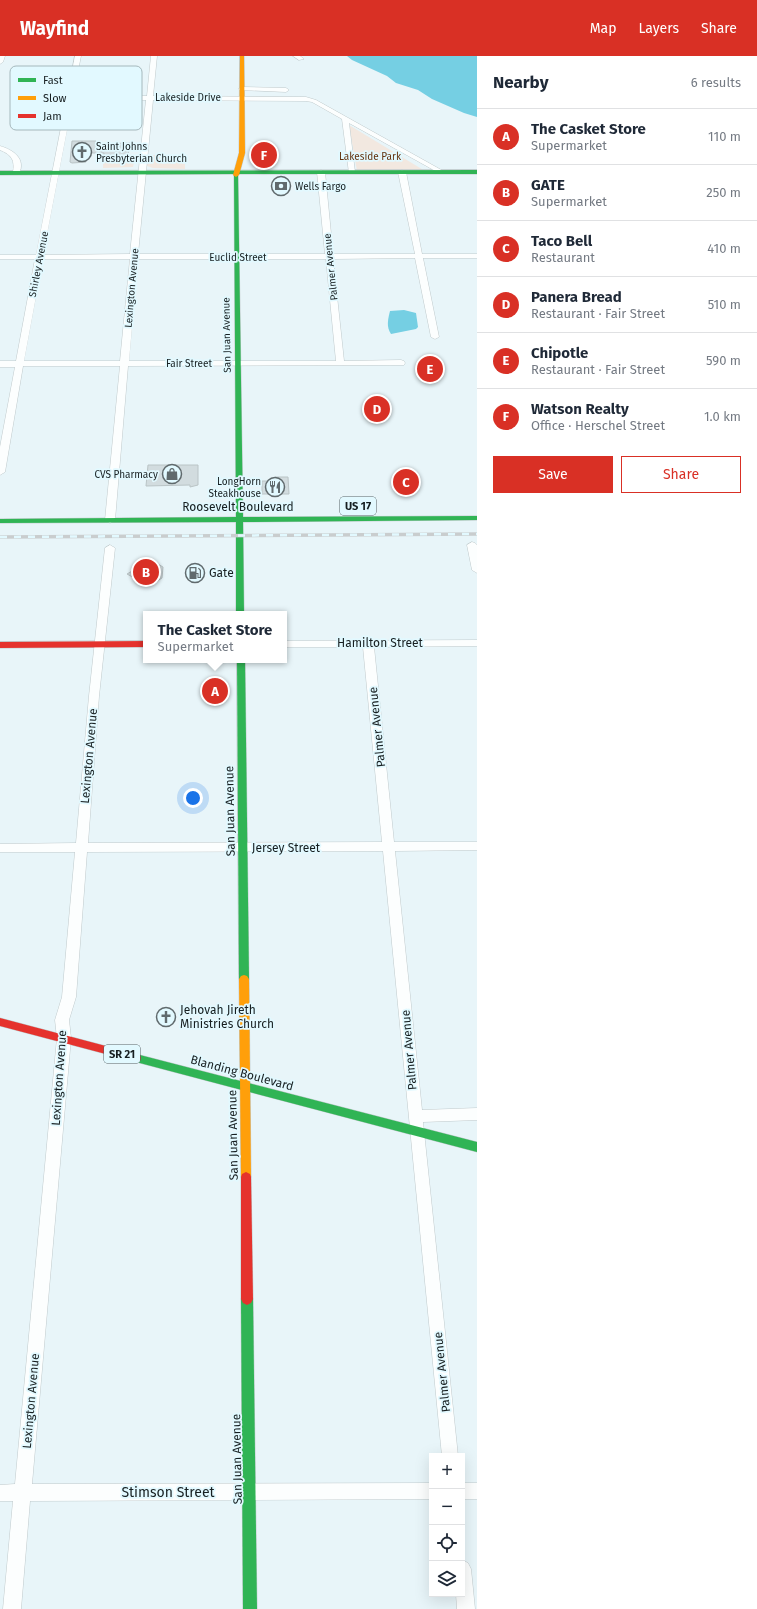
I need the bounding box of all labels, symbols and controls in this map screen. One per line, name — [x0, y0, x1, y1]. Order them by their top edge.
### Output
text: Wayfind — [20, 17, 89, 40]
text: Map — [590, 20, 616, 37]
text: Layers — [638, 20, 679, 37]
text: Share — [701, 20, 737, 37]
legend — [10, 66, 142, 130]
text: Nearby — [493, 72, 548, 93]
text: Fast — [43, 74, 63, 87]
text: 6 results — [691, 75, 741, 90]
text: Slow — [43, 92, 67, 105]
street label: Lakeside Drive — [155, 92, 221, 104]
text: Jam — [43, 110, 62, 123]
text: The Casket Store — [531, 120, 646, 138]
text: A — [502, 129, 510, 144]
text: 110 m — [708, 129, 741, 144]
text: Supermarket — [531, 138, 607, 153]
pin: F — [251, 140, 277, 170]
church icon: Saint Johns Presbyterian Church — [71, 141, 93, 163]
place label: Saint Johns Presbyterian Church — [96, 141, 187, 165]
park label: Lakeside Park — [339, 151, 402, 163]
bank icon: Wells Fargo — [270, 175, 292, 197]
text: GATE — [531, 176, 565, 194]
place label: Wells Fargo — [295, 181, 346, 193]
text: B — [502, 185, 510, 200]
text: 250 m — [706, 185, 741, 200]
text: Supermarket — [531, 194, 607, 209]
street label: Shirley Avenue — [27, 230, 51, 298]
text: Taco Bell — [531, 232, 592, 250]
street label: Palmer Avenue — [322, 233, 340, 301]
text: C — [502, 241, 510, 256]
text: 410 m — [707, 241, 741, 256]
street label: Lexington Avenue — [123, 248, 141, 328]
text: Restaurant — [531, 250, 595, 265]
street label: Euclid Street — [209, 252, 267, 264]
text: Panera Bread — [531, 288, 622, 306]
street label: San Juan Avenue — [220, 297, 234, 373]
text: D — [502, 297, 510, 312]
text: 510 m — [708, 297, 741, 312]
text: Restaurant · Fair Street — [531, 306, 665, 321]
text: Chipotle — [531, 344, 588, 362]
text: E — [503, 353, 509, 368]
text: 590 m — [706, 353, 741, 368]
pin: E — [417, 354, 443, 384]
street label: Fair Street — [166, 358, 212, 370]
text: Restaurant · Fair Street — [531, 362, 665, 377]
pin: D — [364, 394, 390, 424]
text: Watson Realty — [531, 400, 629, 418]
text: F — [503, 409, 509, 424]
text: 1.0 km — [704, 409, 741, 424]
text: Office · Herschel Street — [531, 418, 665, 433]
button: Save — [493, 456, 613, 493]
button: Share — [621, 456, 741, 493]
shop icon: CVS Pharmacy — [161, 463, 183, 485]
pin: C — [393, 467, 419, 497]
place label: CVS Pharmacy — [94, 469, 158, 481]
place label: LongHorn Steakhouse — [209, 476, 261, 500]
restaurant icon: LongHorn Steakhouse — [264, 476, 286, 498]
road number: US 17 — [340, 497, 376, 515]
street label: Roosevelt Boulevard — [182, 500, 294, 514]
pin: B — [133, 557, 159, 587]
fuel station icon: Gate — [184, 562, 206, 584]
place label: Gate — [209, 566, 234, 580]
popup — [143, 611, 287, 663]
text: The Casket Store — [158, 621, 272, 639]
street label: Hamilton Street — [337, 636, 424, 650]
text: Supermarket — [158, 639, 234, 654]
pin: A — [202, 676, 228, 706]
street label: Palmer Avenue — [366, 686, 388, 768]
street label: Lexington Avenue — [78, 708, 100, 804]
street label: San Juan Avenue — [222, 766, 238, 856]
your location — [183, 788, 203, 808]
street label: Jersey Street — [252, 841, 321, 855]
place label: Jehovah Jireth Ministries Church — [180, 1003, 274, 1031]
church icon: Jehovah Jireth Ministries Church — [155, 1006, 177, 1028]
street label: Palmer Avenue — [399, 1009, 419, 1091]
street label: Lexington Avenue — [49, 1030, 69, 1126]
road number: SR 21 — [104, 1045, 140, 1063]
street label: Blanding Boulevard — [189, 1052, 295, 1094]
street label: San Juan Avenue — [225, 1090, 241, 1180]
street label: Palmer Avenue — [431, 1331, 453, 1413]
street label: Lexington Avenue — [20, 1353, 42, 1449]
street label: San Juan Avenue — [229, 1414, 245, 1504]
map controls — [429, 1453, 465, 1597]
button: + — [429, 1453, 465, 1489]
street label: Stimson Street — [121, 1484, 216, 1501]
button: − — [429, 1489, 465, 1525]
button: locate — [429, 1525, 465, 1561]
button: layers — [429, 1561, 465, 1597]

